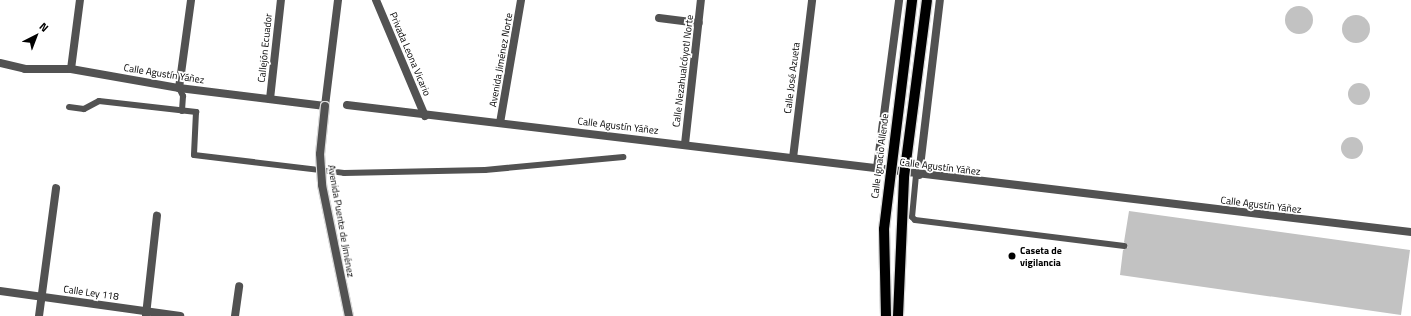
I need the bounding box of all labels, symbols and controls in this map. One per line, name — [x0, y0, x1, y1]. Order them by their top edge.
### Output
street label: Privada Leona Vicario — [387, 10, 433, 98]
street label: Avenida Jiménez Norte — [487, 12, 515, 108]
street label: Callejón Ecuador — [255, 13, 275, 83]
street label: Calle Nezahualcóyotl Norte — [670, 14, 696, 128]
north arrow — [16, 16, 56, 56]
text: N — [36, 19, 52, 36]
street label: Calle José Azueta — [782, 42, 802, 114]
street label: Calle Agustín Yáñez — [123, 62, 205, 86]
street label: Calle Ignacio Allende — [869, 113, 891, 199]
street label: Calle Agustín Yáñez — [577, 115, 659, 137]
street label: Calle Agustín Yáñez — [899, 156, 981, 178]
street label: Avenida Puente de Jiménez — [325, 164, 357, 278]
street label: Calle Agustín Yáñez — [1220, 194, 1302, 216]
place label: Caseta de vigilancia — [1020, 244, 1062, 268]
marker: Caseta de vigilancia — [1007, 251, 1017, 261]
street label: Calle Ley 118 — [63, 283, 119, 303]

